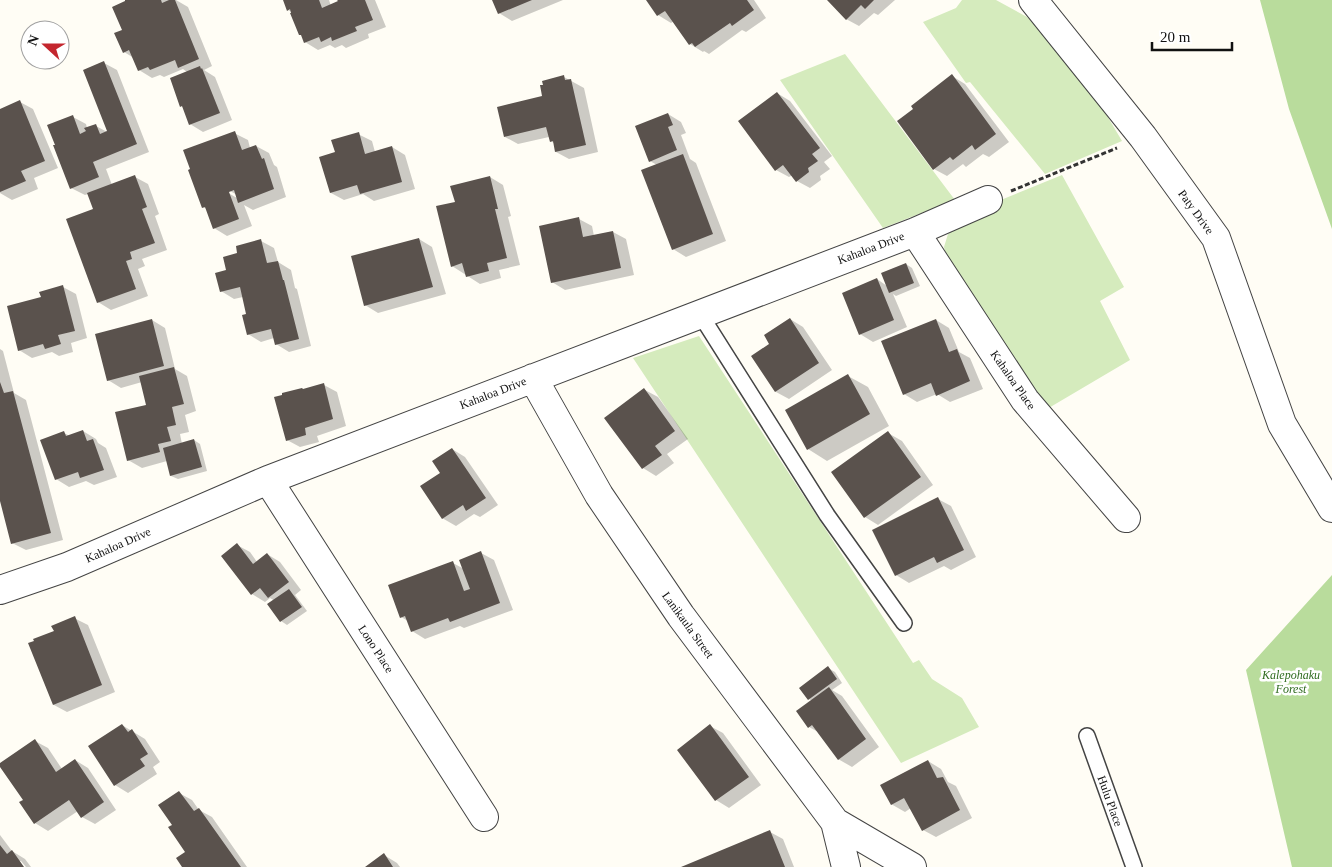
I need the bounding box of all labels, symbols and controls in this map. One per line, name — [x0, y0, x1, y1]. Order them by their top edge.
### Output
north arrow — [20, 20, 70, 70]
scale bar — [1152, 20, 1232, 52]
text: 20 m — [1160, 29, 1191, 45]
text: N — [25, 33, 42, 48]
street label: Paty Drive — [1175, 187, 1217, 237]
street label: Kahaloa Drive — [836, 229, 906, 267]
street label: Kahaloa Place — [987, 348, 1039, 412]
street label: Kahaloa Drive — [458, 374, 528, 412]
street label: Kahaloa Drive — [83, 524, 153, 566]
street label: Lanikaula Street — [659, 589, 717, 662]
street label: Lono Place — [355, 622, 397, 676]
park label: Kalepohaku Forest — [1261, 668, 1320, 696]
street label: Hulu Place — [1094, 774, 1126, 828]

